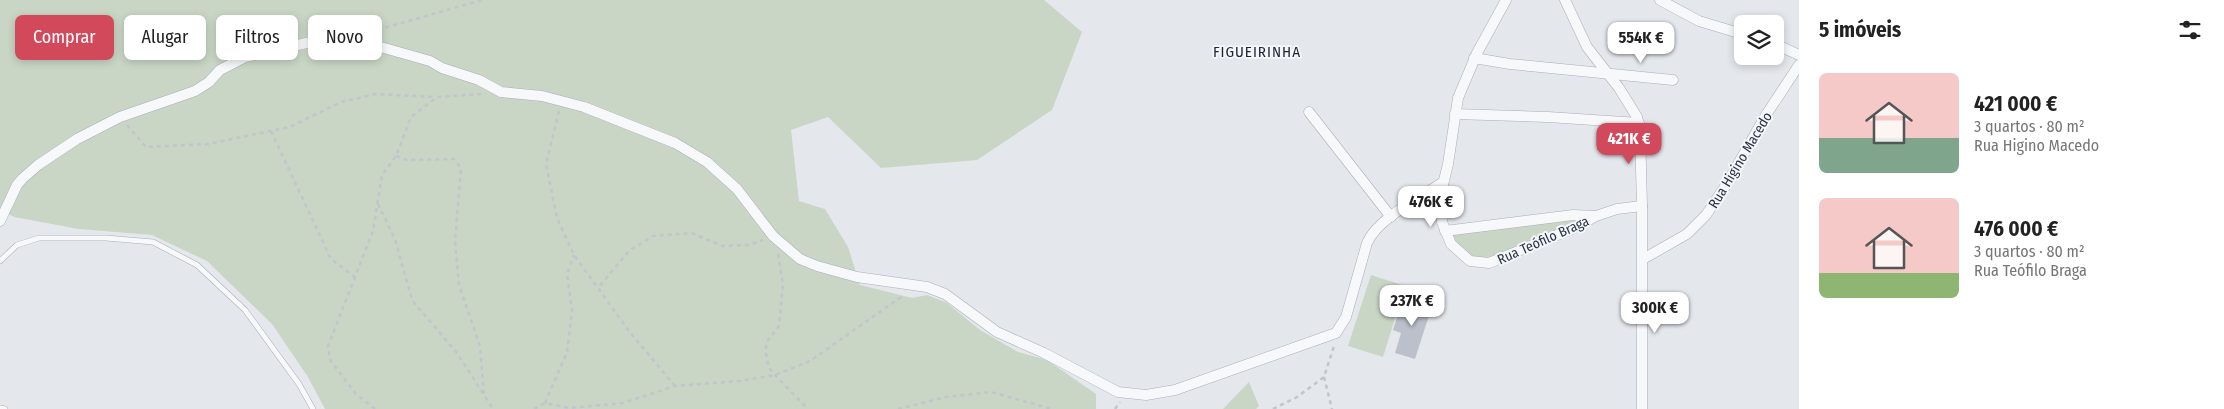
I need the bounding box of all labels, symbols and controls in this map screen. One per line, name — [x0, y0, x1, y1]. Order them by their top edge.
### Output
chip: Comprar — [15, 15, 114, 60]
chip: Alugar — [124, 15, 206, 60]
chip: Filtros — [216, 15, 298, 60]
chip: Novo — [308, 15, 382, 60]
map controls — [1734, 15, 1784, 65]
button: layers — [1734, 15, 1784, 65]
icon: filters — [2176, 16, 2204, 44]
text: 5 imóveis — [1819, 17, 1901, 43]
pin: 554K € — [1600, 22, 1682, 64]
text: 554K € — [1618, 28, 1664, 47]
district label: FIGUEIRINHA — [1213, 43, 1301, 61]
text: 421 000 € — [1974, 91, 2057, 117]
icon: home — [1859, 93, 1919, 153]
street label: Rua Higino Macedo — [1705, 109, 1776, 212]
text: 3 quartos · 80 m² — [1974, 117, 2085, 136]
pin: 421K € — [1588, 122, 1670, 165]
text: 421K € — [1607, 129, 1651, 148]
text: Rua Higino Macedo — [1974, 136, 2099, 155]
pin: 476K € — [1390, 186, 1472, 228]
text: 476K € — [1409, 192, 1453, 211]
street label: Rua Teófilo Braga — [1495, 213, 1592, 268]
text: 476 000 € — [1974, 216, 2058, 242]
icon: home — [1859, 218, 1919, 278]
text: 3 quartos · 80 m² — [1974, 242, 2085, 261]
text: Rua Teófilo Braga — [1974, 261, 2087, 280]
pin: 237K € — [1371, 284, 1453, 327]
text: 237K € — [1391, 291, 1433, 310]
pin: 300K € — [1614, 292, 1696, 334]
text: 300K € — [1632, 298, 1678, 317]

